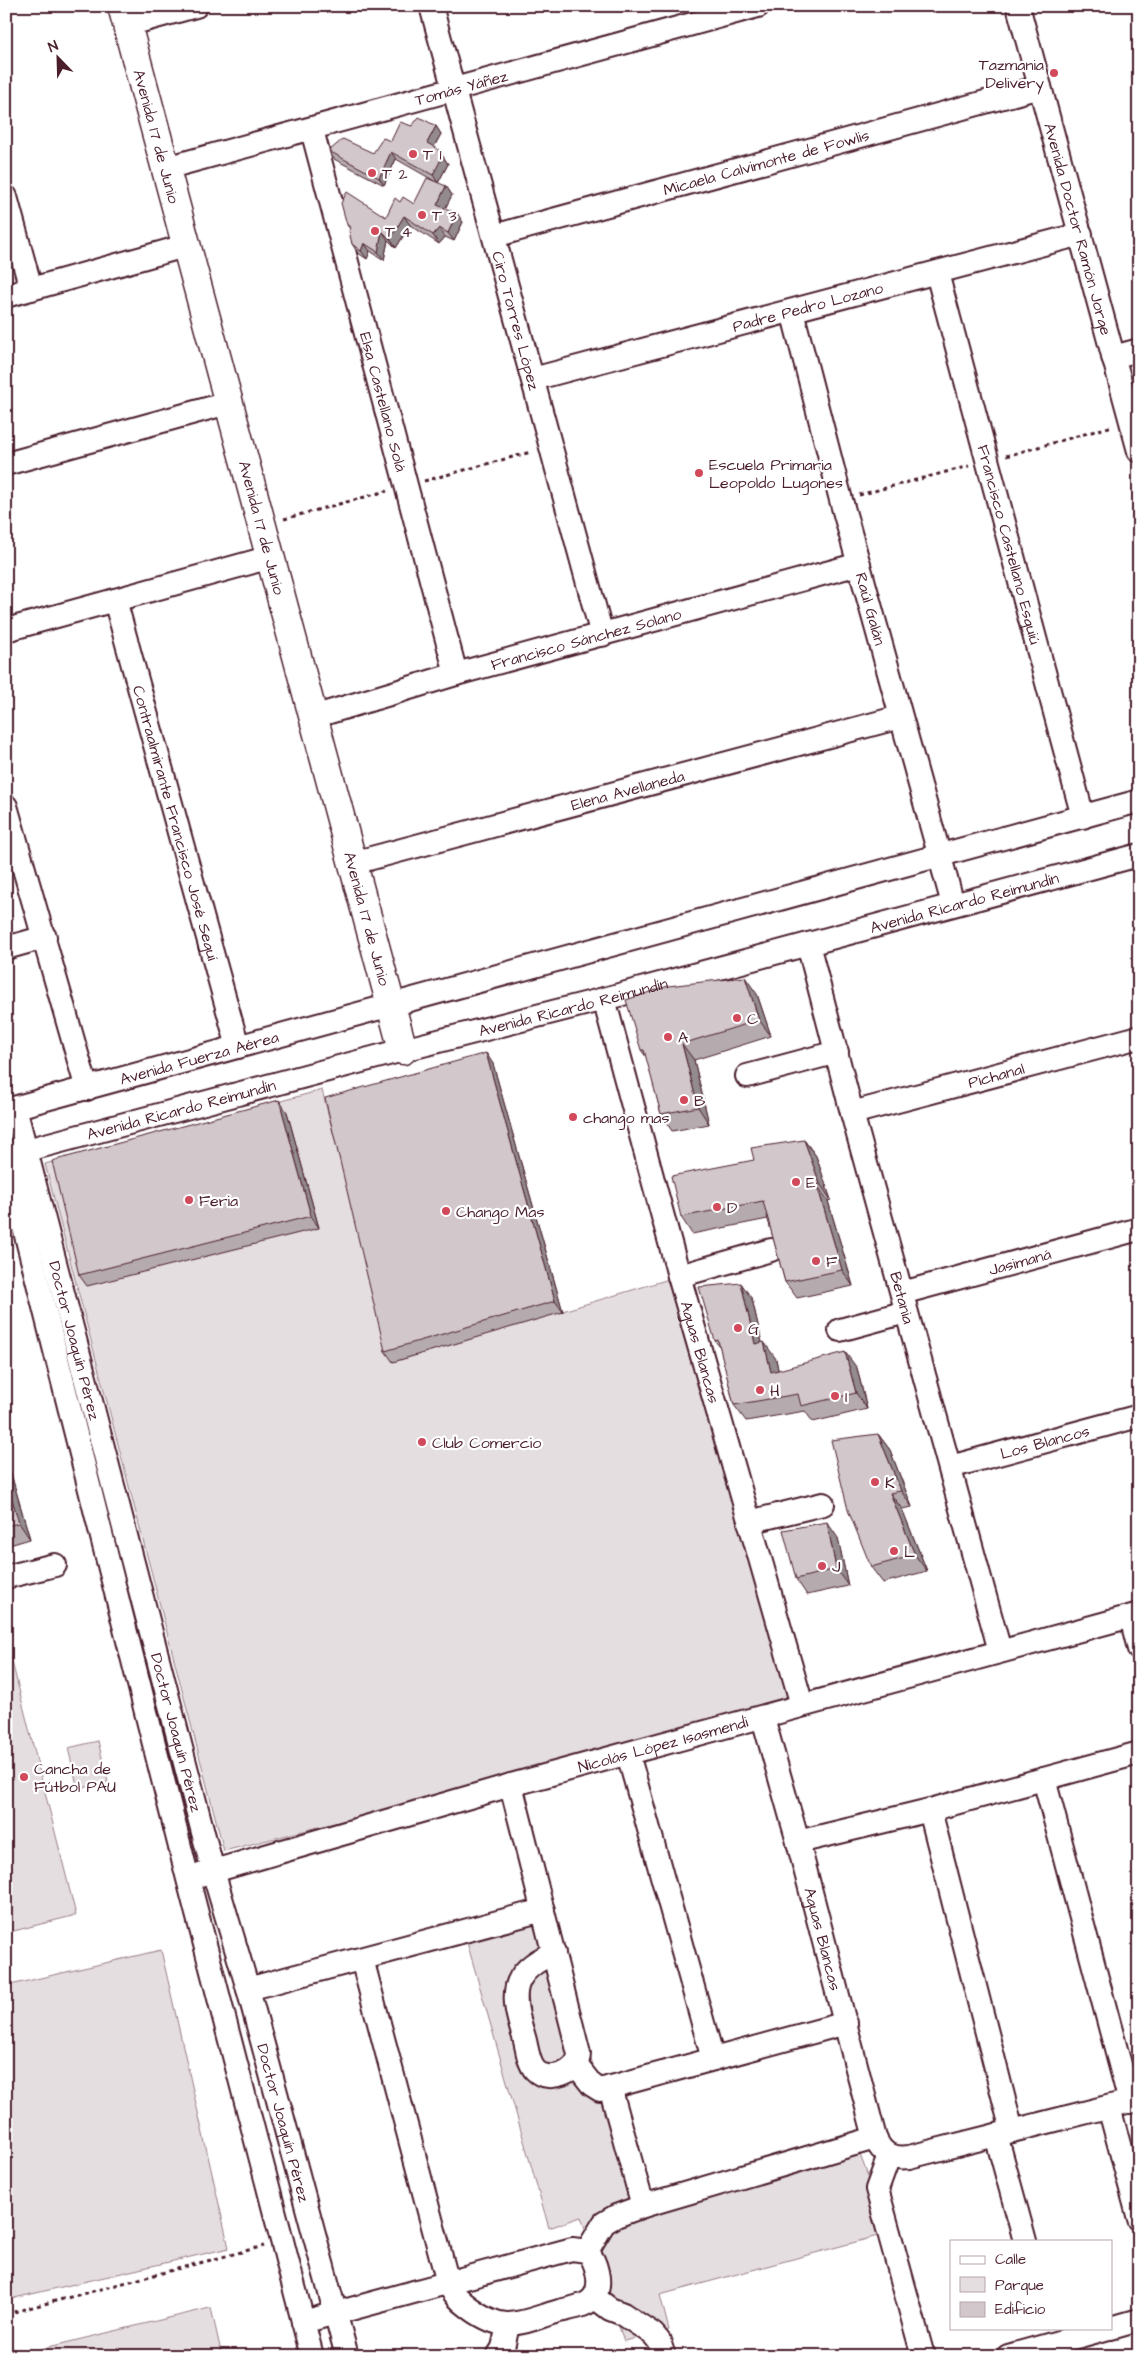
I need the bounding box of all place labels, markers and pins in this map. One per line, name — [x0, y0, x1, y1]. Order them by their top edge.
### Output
place label: Tazmania Delivery — [979, 54, 1044, 95]
marker: Tazmania Delivery — [1048, 67, 1060, 79]
place label: T 1 — [423, 144, 441, 166]
marker: T 1 — [407, 148, 419, 160]
place label: T 2 — [382, 163, 408, 185]
marker: T 2 — [366, 167, 378, 179]
place label: T 3 — [432, 205, 457, 227]
marker: T 3 — [416, 209, 428, 221]
place label: T 4 — [385, 221, 412, 243]
marker: T 4 — [369, 225, 381, 237]
place label: Escuela Primaria Leopoldo Lugones — [709, 454, 843, 495]
marker: Escuela Primaria Leopoldo Lugones — [693, 467, 705, 479]
place label: C — [747, 1008, 758, 1030]
marker: C — [731, 1012, 743, 1024]
place label: A — [678, 1027, 688, 1049]
marker: A — [662, 1031, 674, 1043]
place label: B — [694, 1090, 706, 1112]
marker: B — [678, 1094, 690, 1106]
place label: chango mas — [583, 1107, 669, 1130]
marker: chango mas — [567, 1111, 579, 1123]
place label: E — [806, 1172, 816, 1194]
marker: E — [790, 1176, 802, 1188]
place label: Feria — [199, 1190, 238, 1212]
marker: Feria — [183, 1194, 195, 1206]
place label: D — [727, 1197, 737, 1219]
place label: Chango Mas — [456, 1201, 544, 1224]
marker: D — [711, 1201, 723, 1213]
marker: Chango Mas — [440, 1205, 452, 1217]
place label: F — [826, 1251, 837, 1273]
marker: F — [810, 1255, 822, 1267]
place label: G — [748, 1318, 759, 1340]
marker: G — [732, 1322, 744, 1334]
place label: H — [770, 1380, 780, 1402]
marker: H — [754, 1384, 766, 1396]
place label: I — [845, 1386, 847, 1408]
marker: I — [829, 1390, 841, 1402]
place label: Club Comercio — [432, 1432, 541, 1454]
marker: Club Comercio — [416, 1436, 428, 1448]
place label: K — [885, 1472, 895, 1494]
marker: K — [869, 1476, 881, 1488]
place label: L — [904, 1541, 915, 1563]
marker: L — [888, 1545, 900, 1557]
place label: J — [832, 1556, 841, 1578]
marker: J — [816, 1560, 828, 1572]
place label: Cancha de Fútbol PAU — [34, 1758, 116, 1798]
marker: Cancha de Fútbol PAU — [18, 1771, 30, 1783]

